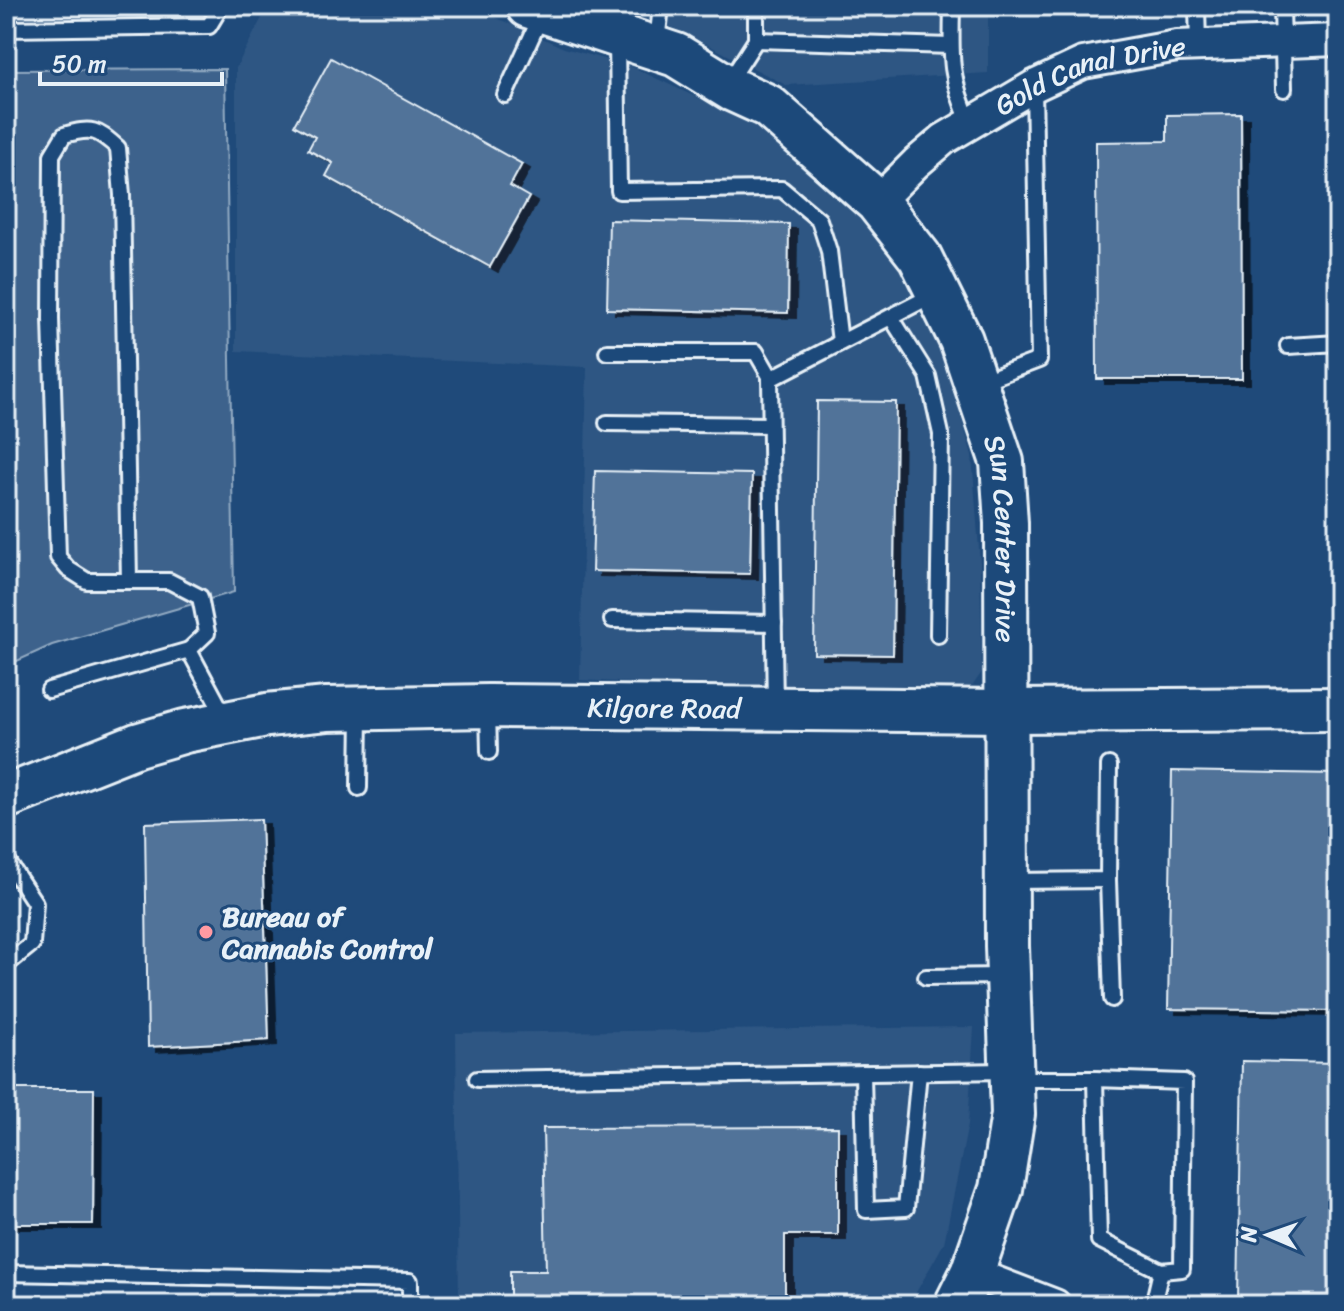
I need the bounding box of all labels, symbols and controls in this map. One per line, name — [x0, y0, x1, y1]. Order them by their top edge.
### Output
street label: Gold Canal Drive — [984, 21, 1186, 129]
scale bar — [40, 36, 222, 86]
text: 50 m — [52, 43, 107, 85]
street label: Sun Center Drive — [970, 428, 1031, 643]
street label: Kilgore Road — [587, 682, 743, 733]
place label: Bureau of Cannabis Control — [221, 892, 433, 973]
marker: Bureau of Cannabis Control — [197, 923, 215, 941]
north arrow — [1228, 1195, 1308, 1275]
text: N — [1229, 1225, 1268, 1244]

